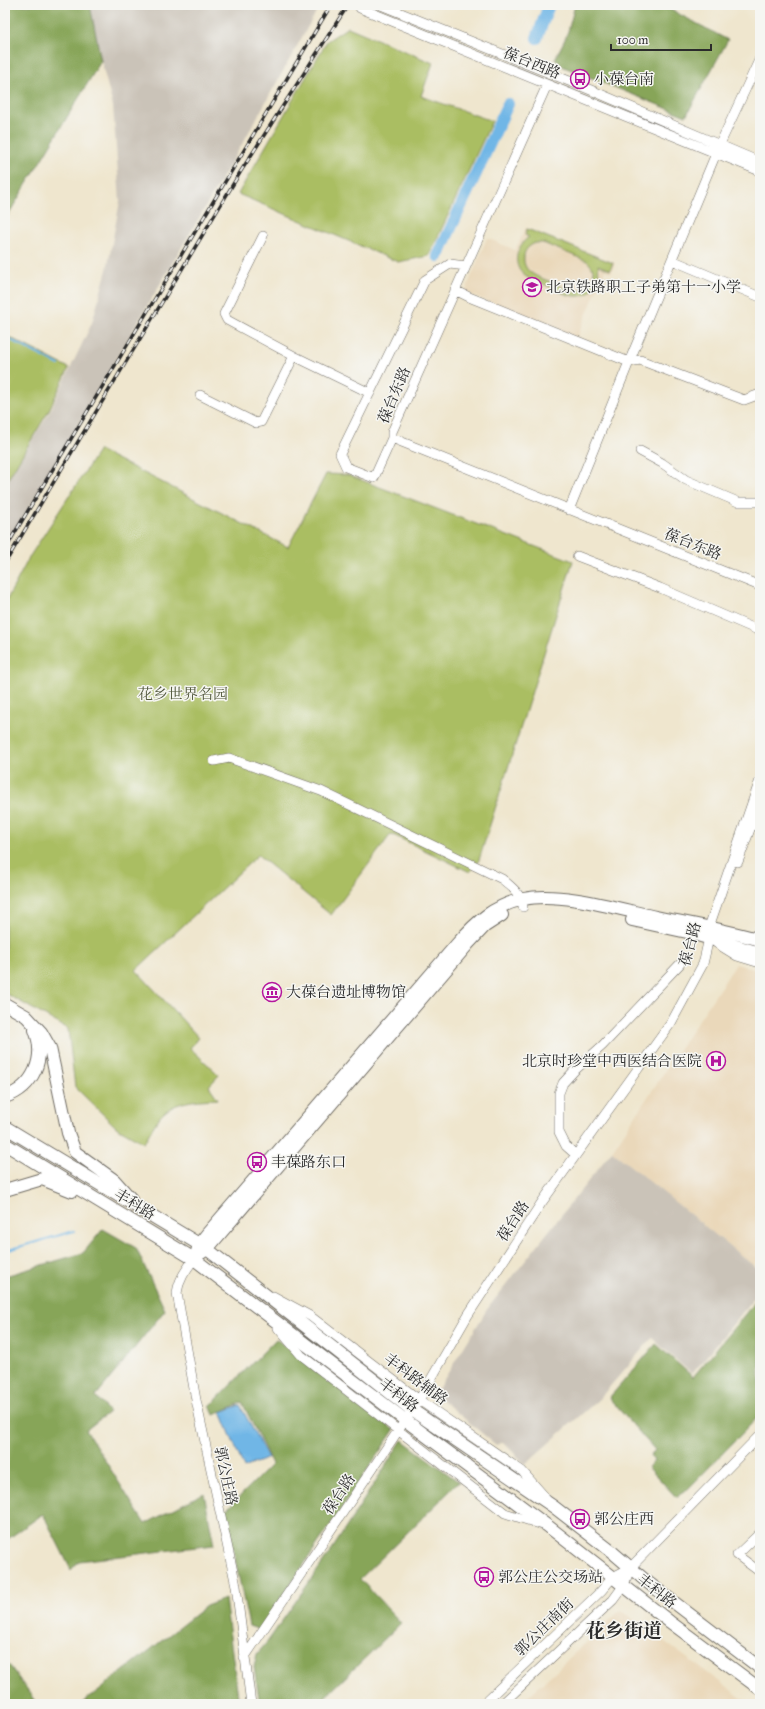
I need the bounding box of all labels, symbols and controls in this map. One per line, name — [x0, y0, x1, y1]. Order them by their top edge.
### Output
scale bar — [611, 26, 711, 52]
text: 100 m — [617, 33, 648, 47]
street label: 葆台西路 — [501, 43, 563, 83]
bus stop icon: 小葆台南 — [569, 68, 591, 90]
place label: 小葆台南 — [594, 70, 654, 88]
school or university icon: 北京铁路职工子弟第十一小学 — [521, 276, 543, 298]
place label: 北京铁路职工子弟第十一小学 — [546, 278, 741, 296]
street label: 葆台东路 — [374, 364, 414, 426]
street label: 葆台东路 — [662, 524, 724, 564]
park label: 花乡世界名园 — [138, 685, 228, 703]
street label: 葆台路 — [675, 920, 705, 968]
museum icon: 大葆台遗址博物馆 — [261, 981, 283, 1003]
place label: 大葆台遗址博物馆 — [286, 983, 406, 1001]
hospital icon: 北京时珍堂中西医结合医院 — [705, 1050, 727, 1072]
place label: 北京时珍堂中西医结合医院 — [522, 1052, 702, 1070]
bus stop icon: 丰葆路东口 — [246, 1151, 268, 1173]
place label: 丰葆路东口 — [271, 1153, 346, 1171]
street label: 丰科路 — [111, 1185, 159, 1223]
street label: 葆台路 — [493, 1197, 533, 1245]
street label: 丰科路辅路 — [381, 1349, 451, 1409]
street label: 丰科路 — [376, 1374, 422, 1416]
street label: 郭公庄路 — [211, 1445, 241, 1507]
street label: 葆台路 — [319, 1470, 359, 1518]
bus stop icon: 郭公庄西 — [569, 1508, 591, 1530]
place label: 郭公庄西 — [594, 1510, 654, 1528]
bus stop icon: 郭公庄公交场站 — [473, 1566, 495, 1588]
place label: 郭公庄公交场站 — [498, 1568, 603, 1586]
street label: 丰科路 — [634, 1570, 680, 1612]
street label: 郭公庄南街 — [511, 1594, 577, 1660]
district label: 花乡街道 — [586, 1619, 662, 1642]

